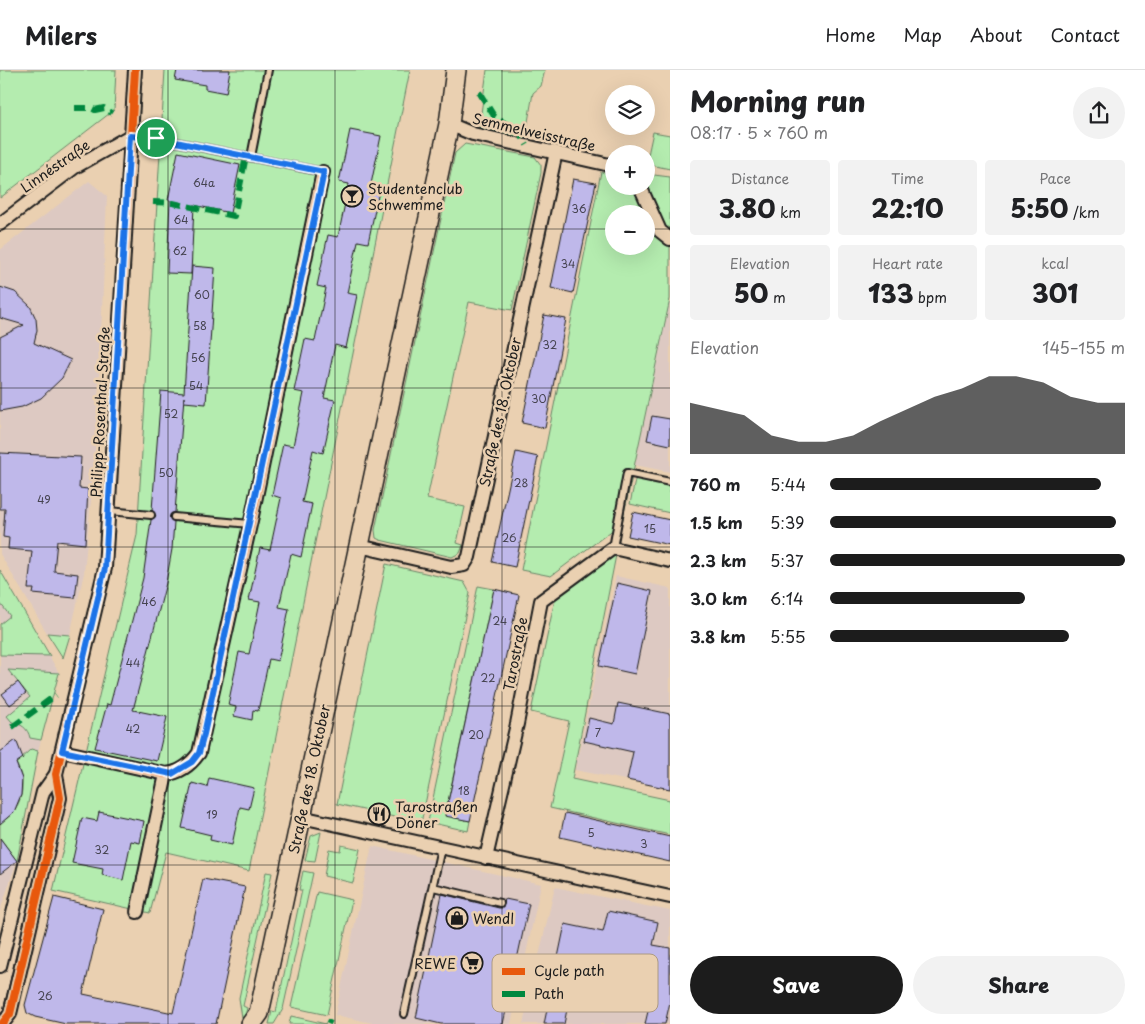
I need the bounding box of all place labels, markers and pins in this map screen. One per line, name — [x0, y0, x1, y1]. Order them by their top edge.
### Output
pin — [135, 117, 177, 159]
place label: Studentenclub Schwemme — [368, 178, 462, 215]
bar icon: Studentenclub Schwemme — [340, 184, 364, 208]
place label: Tarostraßen Döner — [395, 796, 478, 833]
restaurant icon: Tarostraßen Döner — [367, 802, 391, 826]
shop icon: Wendl — [445, 906, 469, 930]
place label: Wendl — [473, 908, 514, 929]
supermarket icon: REWE — [460, 951, 484, 975]
place label: REWE — [414, 953, 456, 974]

